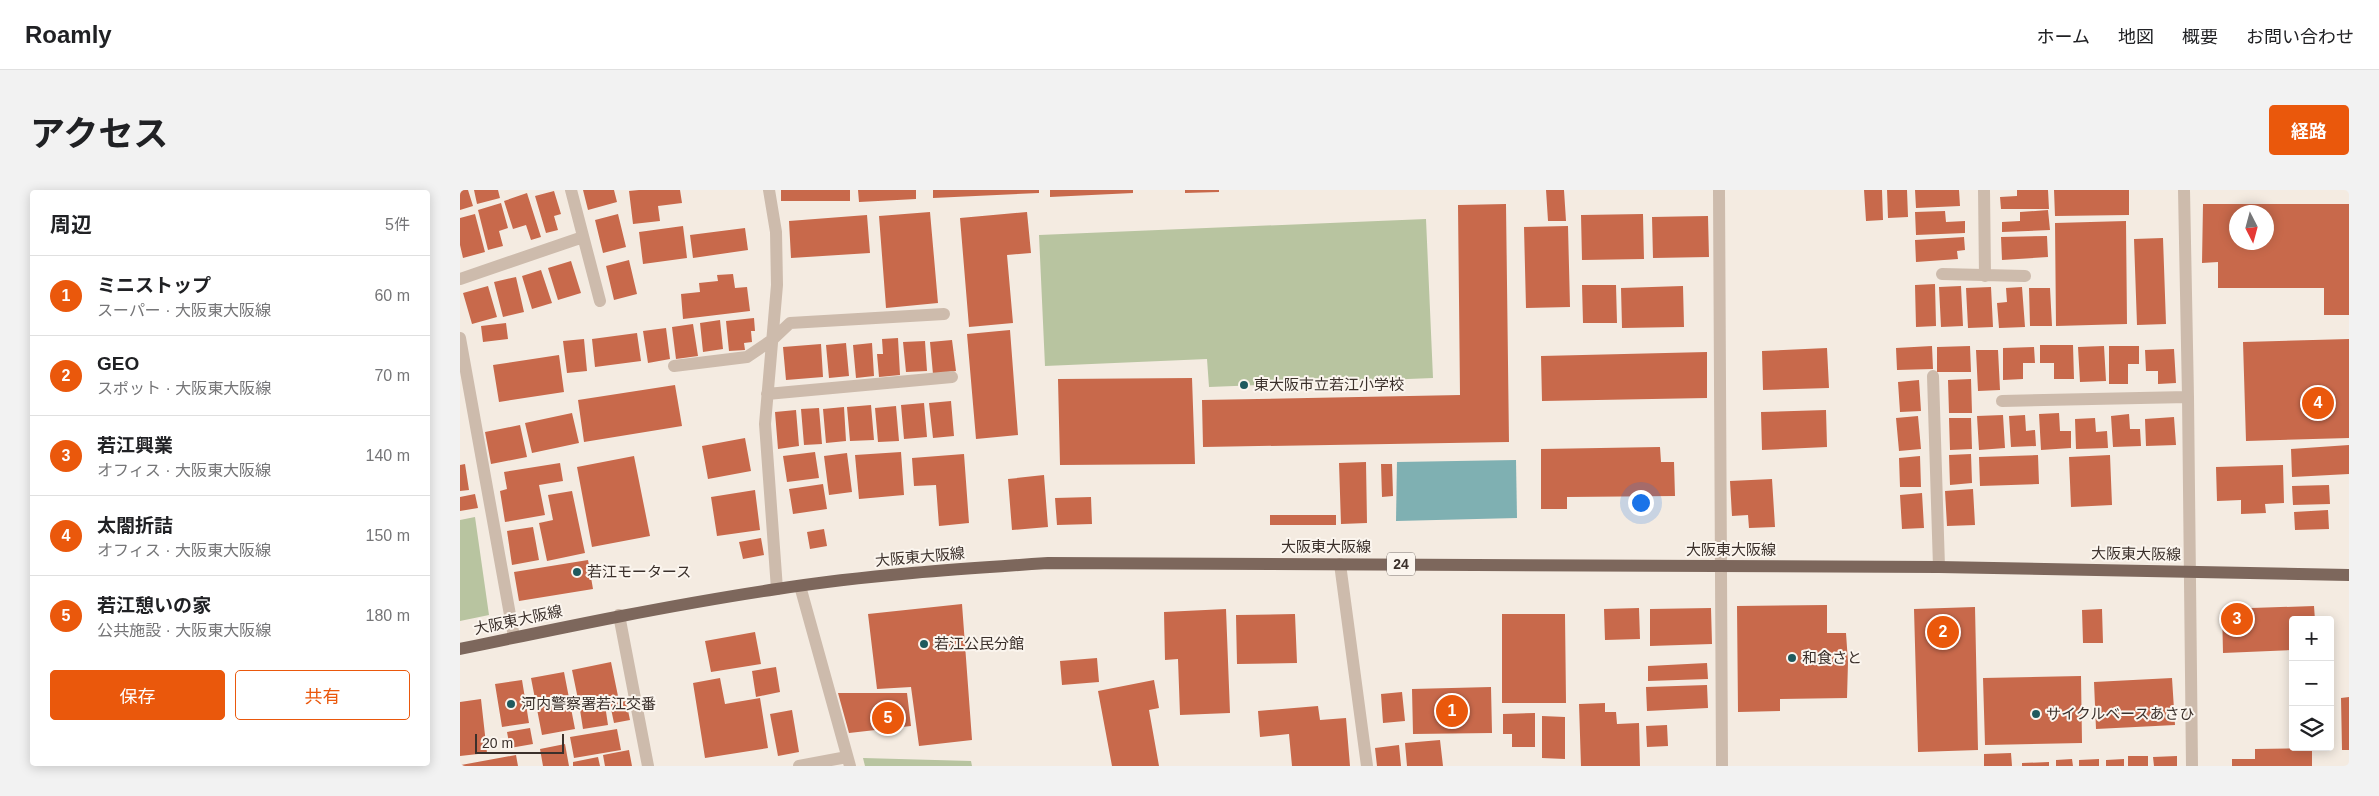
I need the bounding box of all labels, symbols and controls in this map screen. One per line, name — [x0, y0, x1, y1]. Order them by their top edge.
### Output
text: Roamly — [25, 21, 112, 48]
text: ホーム — [2037, 27, 2090, 47]
text: 地図 — [2118, 27, 2154, 47]
text: 概要 — [2182, 27, 2218, 47]
text: お問い合わせ — [2246, 27, 2354, 47]
button: 経路 — [2269, 105, 2349, 155]
text: アクセス — [30, 114, 168, 153]
north arrow — [2229, 205, 2274, 250]
text: 周辺 — [50, 213, 92, 236]
text: 5件 — [385, 216, 410, 233]
text: ミニストップ — [97, 275, 211, 296]
text: 1 — [62, 287, 70, 304]
text: 60 m — [374, 287, 410, 304]
text: スーパー · 大阪東大阪線 — [97, 302, 271, 319]
text: GEO — [97, 353, 139, 374]
text: 2 — [62, 367, 70, 384]
text: 70 m — [374, 367, 410, 384]
place label: 東大阪市立若江小学校 — [1254, 376, 1404, 393]
marker: 東大阪市立若江小学校 — [1238, 379, 1250, 391]
text: スポット · 大阪東大阪線 — [97, 380, 271, 397]
pin: 4 — [2302, 384, 2334, 422]
text: 若江興業 — [97, 435, 173, 456]
text: 3 — [62, 447, 70, 464]
text: 140 m — [366, 447, 410, 464]
text: オフィス · 大阪東大阪線 — [97, 462, 271, 479]
your location — [1628, 490, 1654, 516]
text: 太閤折詰 — [97, 515, 173, 536]
text: 4 — [62, 527, 70, 544]
text: 150 m — [366, 527, 410, 544]
street label: 大阪東大阪線 — [1281, 538, 1371, 555]
street label: 大阪東大阪線 — [1686, 541, 1776, 558]
text: オフィス · 大阪東大阪線 — [97, 542, 271, 559]
street label: 大阪東大阪線 — [874, 544, 966, 569]
street label: 大阪東大阪線 — [2091, 544, 2181, 563]
road number: 24 — [1387, 552, 1415, 576]
place label: 若江モータース — [587, 563, 691, 580]
marker: 若江モータース — [571, 566, 583, 578]
text: 若江憩いの家 — [97, 595, 211, 616]
pin: 3 — [2221, 600, 2253, 638]
street label: 大阪東大阪線 — [472, 602, 564, 637]
text: 5 — [62, 607, 70, 624]
text: 180 m — [366, 607, 410, 624]
pin: 2 — [1927, 613, 1959, 651]
map controls — [2289, 616, 2334, 751]
button: + — [2289, 616, 2334, 661]
text: 公共施設 · 大阪東大阪線 — [97, 622, 271, 639]
place label: 若江公民分館 — [934, 635, 1024, 652]
marker: 若江公民分館 — [918, 638, 930, 650]
place label: 和食さと — [1802, 649, 1862, 666]
marker: 和食さと — [1786, 652, 1798, 664]
button: − — [2289, 661, 2334, 706]
button: 保存 — [50, 670, 225, 720]
button: 共有 — [235, 670, 410, 720]
pin: 1 — [1436, 692, 1468, 730]
place label: 河内警察署若江交番 — [521, 695, 656, 712]
marker: 河内警察署若江交番 — [505, 698, 517, 710]
pin: 5 — [872, 699, 904, 737]
place label: サイクルベースあさひ — [2046, 705, 2195, 722]
button: layers — [2289, 706, 2334, 751]
marker: サイクルベースあさひ — [2030, 708, 2042, 720]
scale bar — [475, 731, 564, 754]
text: 20 m — [482, 735, 513, 751]

